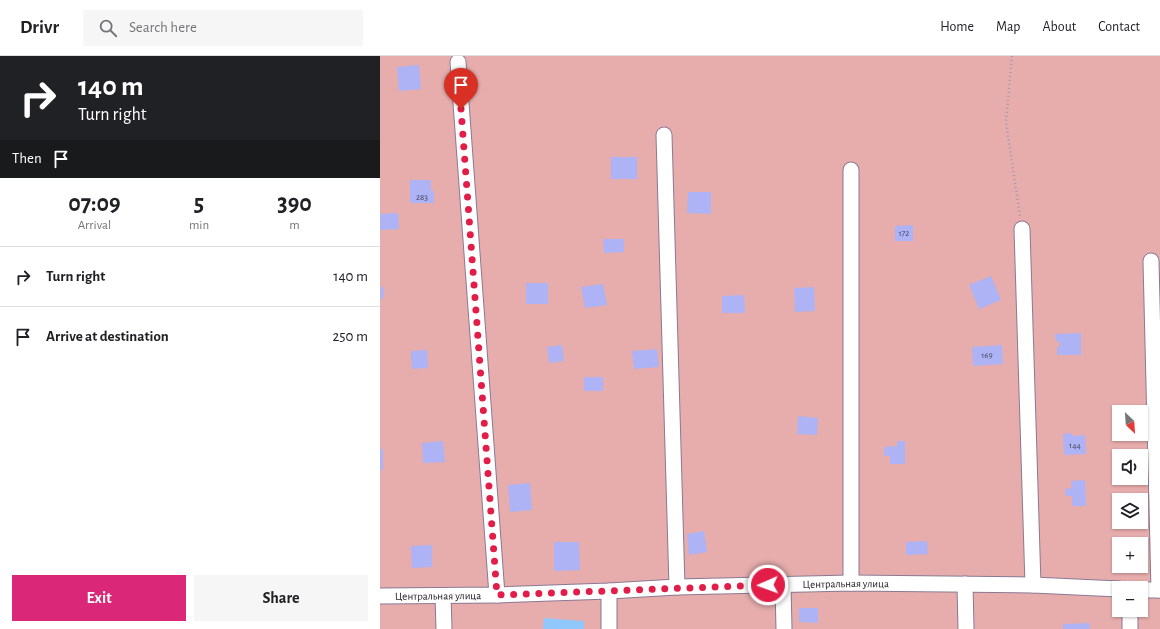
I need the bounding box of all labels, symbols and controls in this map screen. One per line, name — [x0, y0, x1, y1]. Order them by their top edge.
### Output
search box — [83, 10, 363, 46]
icon: search — [97, 17, 119, 39]
text: Drivr — [20, 18, 59, 37]
text: Search here — [129, 20, 197, 35]
text: Home — [940, 20, 974, 34]
text: Map — [996, 20, 1020, 34]
text: About — [1042, 20, 1076, 34]
text: Contact — [1098, 20, 1140, 34]
pin — [444, 68, 478, 109]
icon: right — [12, 72, 64, 124]
text: 140 m — [78, 73, 144, 101]
icon: arrive — [450, 74, 472, 96]
text: Turn right — [78, 106, 147, 124]
icon: arrive — [50, 148, 72, 170]
text: Then — [12, 151, 42, 166]
text: 07:09 — [68, 192, 121, 216]
text: 5 — [194, 192, 204, 216]
text: 390 — [277, 192, 312, 216]
house number: 283 — [416, 193, 428, 202]
text: Arrival — [78, 219, 111, 232]
text: min — [189, 219, 209, 232]
text: m — [289, 219, 300, 232]
house number: 172 — [899, 229, 909, 238]
icon: right — [12, 266, 34, 288]
text: Turn right — [46, 269, 105, 284]
text: 140 m — [333, 269, 368, 284]
icon: arrive — [12, 326, 34, 348]
text: Arrive at destination — [46, 329, 169, 344]
text: 250 m — [333, 329, 368, 344]
house number: 169 — [981, 351, 993, 360]
north arrow — [1112, 405, 1148, 441]
map controls — [1112, 405, 1148, 617]
house number: 144 — [1069, 441, 1082, 450]
button: sound — [1112, 449, 1148, 485]
button: layers — [1112, 493, 1148, 529]
button: + — [1112, 537, 1148, 573]
position arrow — [747, 564, 789, 606]
button: Exit — [12, 575, 186, 621]
button: Share — [194, 575, 368, 621]
street label: Центральная улица — [802, 578, 889, 590]
button: − — [1112, 581, 1148, 617]
street label: Центральная улица — [395, 590, 481, 601]

